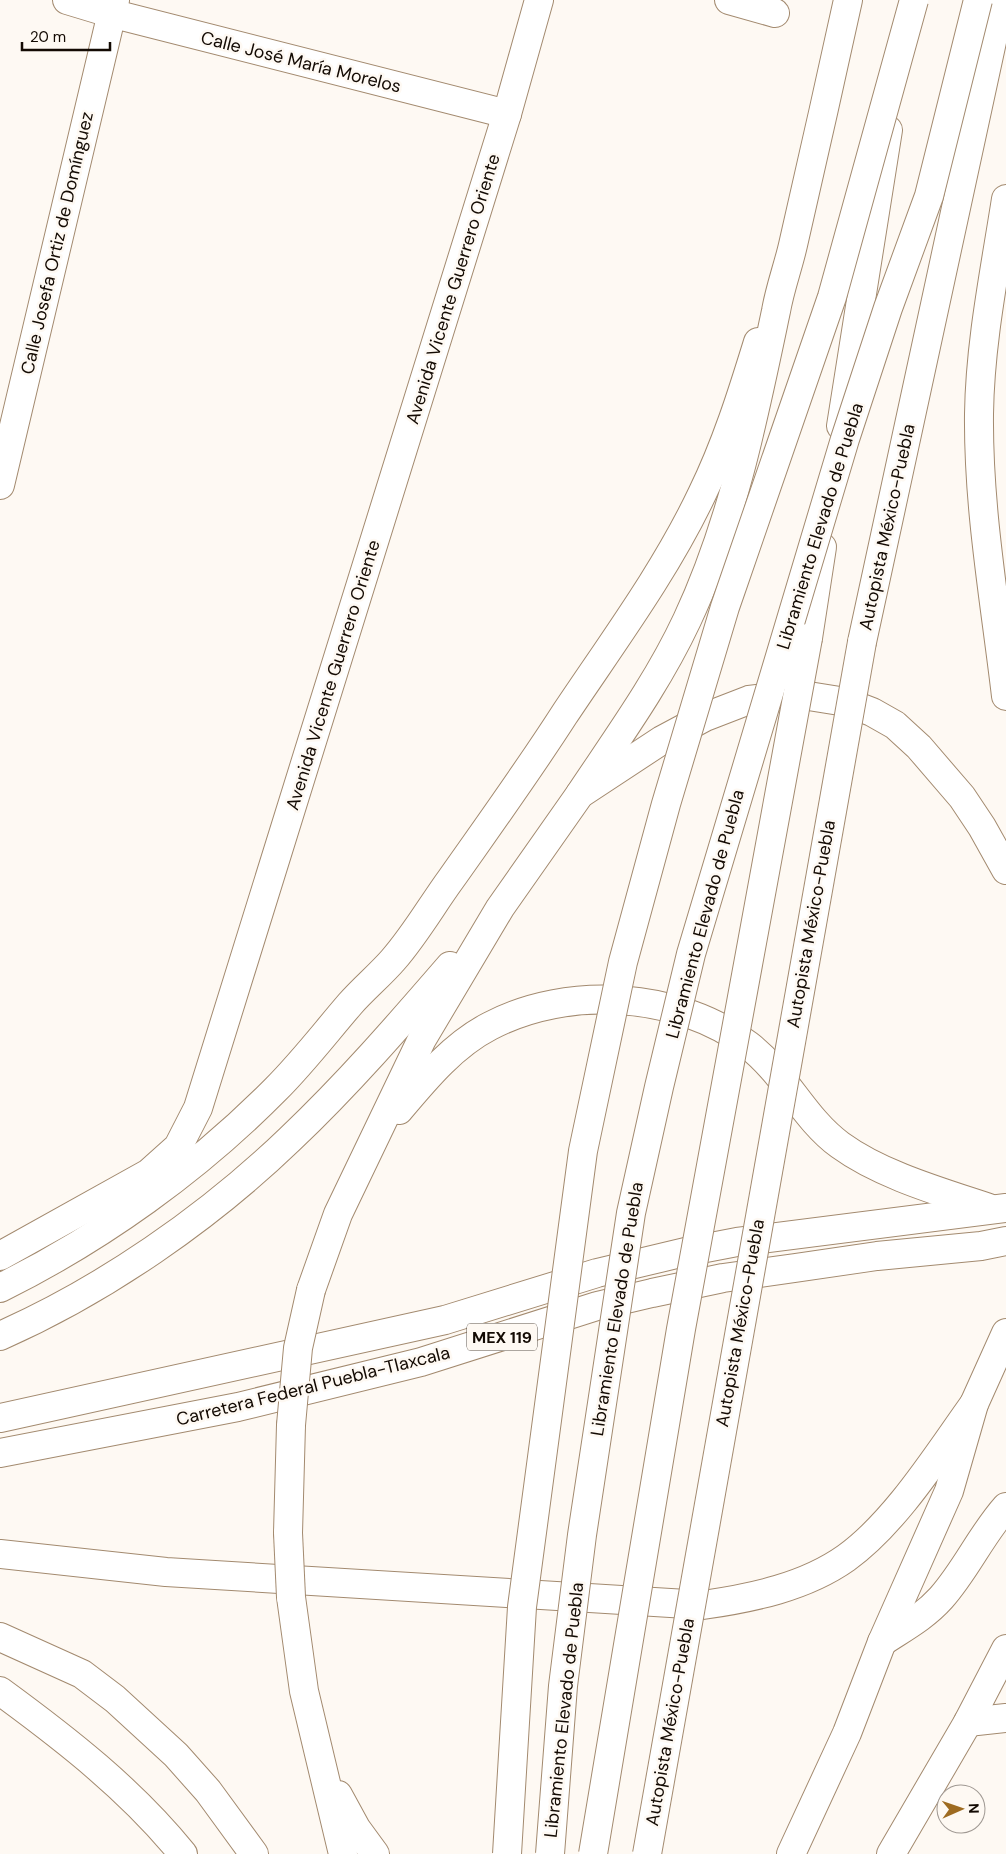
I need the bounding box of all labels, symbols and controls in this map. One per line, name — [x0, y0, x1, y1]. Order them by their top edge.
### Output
scale bar — [22, 20, 110, 52]
street label: Calle José María Morelos — [198, 25, 404, 99]
text: 20 m — [30, 27, 66, 47]
street label: Calle Josefa Ortiz de Domínguez — [15, 109, 99, 377]
street label: Avenida Vicente Guerrero Oriente — [400, 151, 506, 427]
street label: Libramiento Elevado de Puebla — [771, 400, 869, 652]
street label: Autopista México-Puebla — [853, 422, 921, 632]
street label: Avenida Vicente Guerrero Oriente — [280, 537, 386, 813]
street label: Libramiento Elevado de Puebla — [660, 787, 750, 1041]
street label: Autopista México-Puebla — [781, 818, 841, 1030]
street label: Libramiento Elevado de Puebla — [585, 1180, 649, 1438]
street label: Autopista México-Puebla — [710, 1217, 770, 1429]
road number: MEX 119 — [467, 1324, 537, 1350]
street label: Carretera Federal Puebla-Tlaxcala — [174, 1340, 452, 1432]
street label: Libramiento Elevado de Puebla — [539, 1581, 589, 1839]
street label: Autopista México-Puebla — [640, 1616, 700, 1828]
north arrow — [936, 1784, 986, 1834]
text: N — [965, 1803, 983, 1814]

